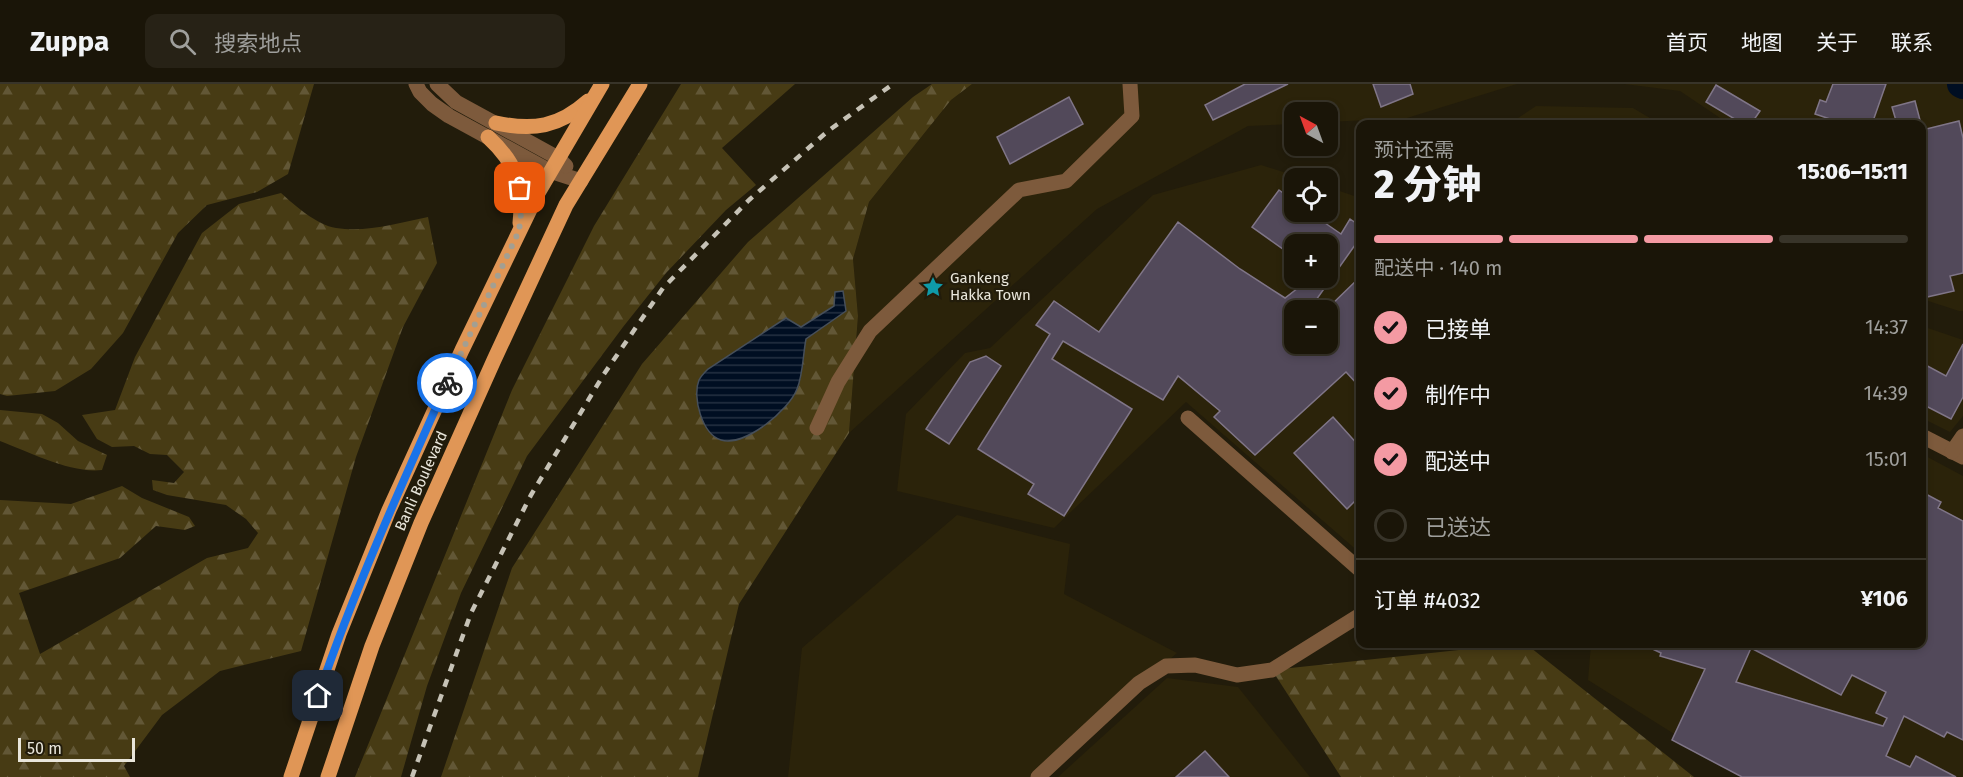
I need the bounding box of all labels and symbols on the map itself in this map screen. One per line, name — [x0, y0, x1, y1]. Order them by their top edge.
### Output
north arrow — [1284, 102, 1338, 156]
pin — [494, 162, 545, 213]
place label: Gankeng Hakka Town — [950, 269, 1031, 304]
place icon: Gankeng Hakka Town — [921, 275, 945, 299]
courier — [417, 353, 477, 413]
street label: Banli Boulevard — [391, 428, 451, 534]
pin — [292, 670, 343, 721]
scale bar — [18, 735, 135, 762]

